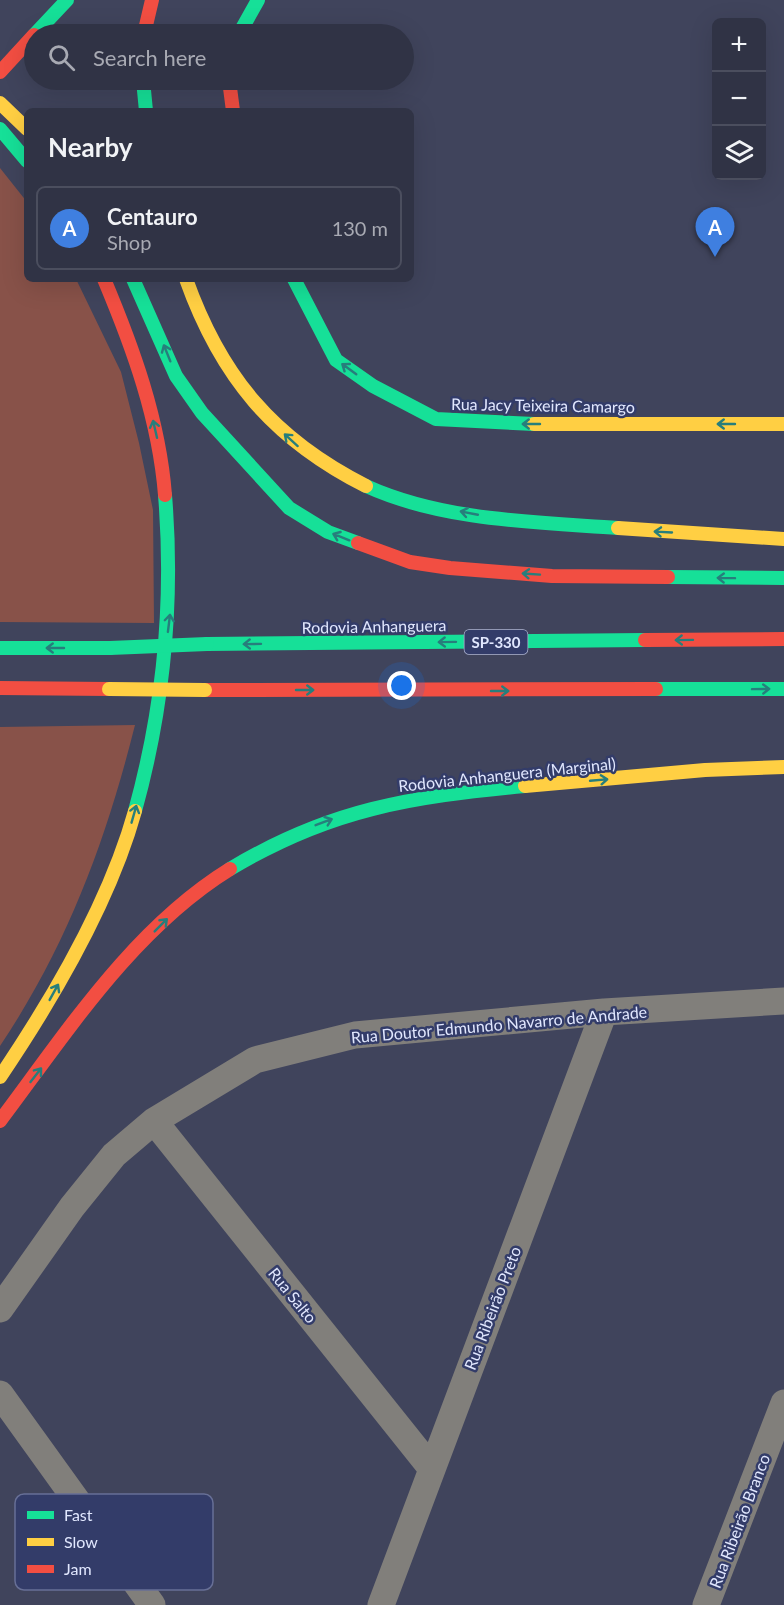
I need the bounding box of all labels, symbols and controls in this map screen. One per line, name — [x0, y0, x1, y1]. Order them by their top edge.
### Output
map controls — [712, 18, 766, 180]
button: + — [712, 18, 766, 72]
search box — [24, 24, 414, 90]
icon: search — [45, 41, 78, 74]
text: Search here — [93, 44, 206, 71]
button: − — [712, 72, 766, 126]
button: layers — [712, 126, 766, 180]
text: Nearby — [48, 131, 133, 163]
text: Centauro — [107, 203, 198, 230]
pin: A — [696, 208, 734, 257]
text: A — [63, 216, 76, 240]
text: 130 m — [332, 216, 388, 240]
text: Shop — [107, 230, 151, 254]
one-way arrow — [161, 345, 172, 363]
one-way arrow — [342, 363, 358, 375]
street label: Rua Jacy Teixeira Camargo — [451, 394, 635, 416]
one-way arrow — [521, 418, 541, 430]
one-way arrow — [716, 418, 736, 430]
one-way arrow — [149, 420, 161, 439]
one-way arrow — [284, 433, 299, 447]
one-way arrow — [459, 507, 479, 518]
one-way arrow — [653, 526, 673, 537]
one-way arrow — [332, 531, 350, 542]
one-way arrow — [521, 569, 541, 580]
one-way arrow — [716, 572, 736, 584]
one-way arrow — [164, 614, 175, 633]
street label: Rodovia Anhanguera — [301, 615, 447, 637]
road number: SP-330 — [464, 630, 528, 654]
one-way arrow — [674, 634, 694, 646]
one-way arrow — [437, 636, 457, 648]
one-way arrow — [242, 638, 262, 650]
one-way arrow — [46, 642, 66, 654]
your location — [387, 671, 416, 700]
one-way arrow — [751, 683, 771, 695]
one-way arrow — [295, 684, 315, 696]
one-way arrow — [490, 685, 510, 697]
street label: Rodovia Anhanguera (Marginal) — [397, 753, 617, 795]
one-way arrow — [588, 774, 608, 785]
one-way arrow — [129, 805, 140, 824]
one-way arrow — [314, 816, 333, 827]
one-way arrow — [153, 918, 168, 933]
one-way arrow — [49, 983, 60, 1001]
street label: Rua Doutor Edmundo Navarro de Andrade — [350, 1002, 648, 1046]
one-way arrow — [29, 1067, 42, 1083]
street label: Rua Ribeirão Preto — [460, 1244, 524, 1372]
street label: Rua Salto — [265, 1263, 321, 1327]
street label: Rua Ribeirão Branco — [705, 1451, 773, 1591]
legend — [15, 1494, 213, 1590]
text: Fast — [64, 1505, 93, 1524]
text: Slow — [64, 1532, 98, 1551]
text: Jam — [64, 1559, 92, 1578]

